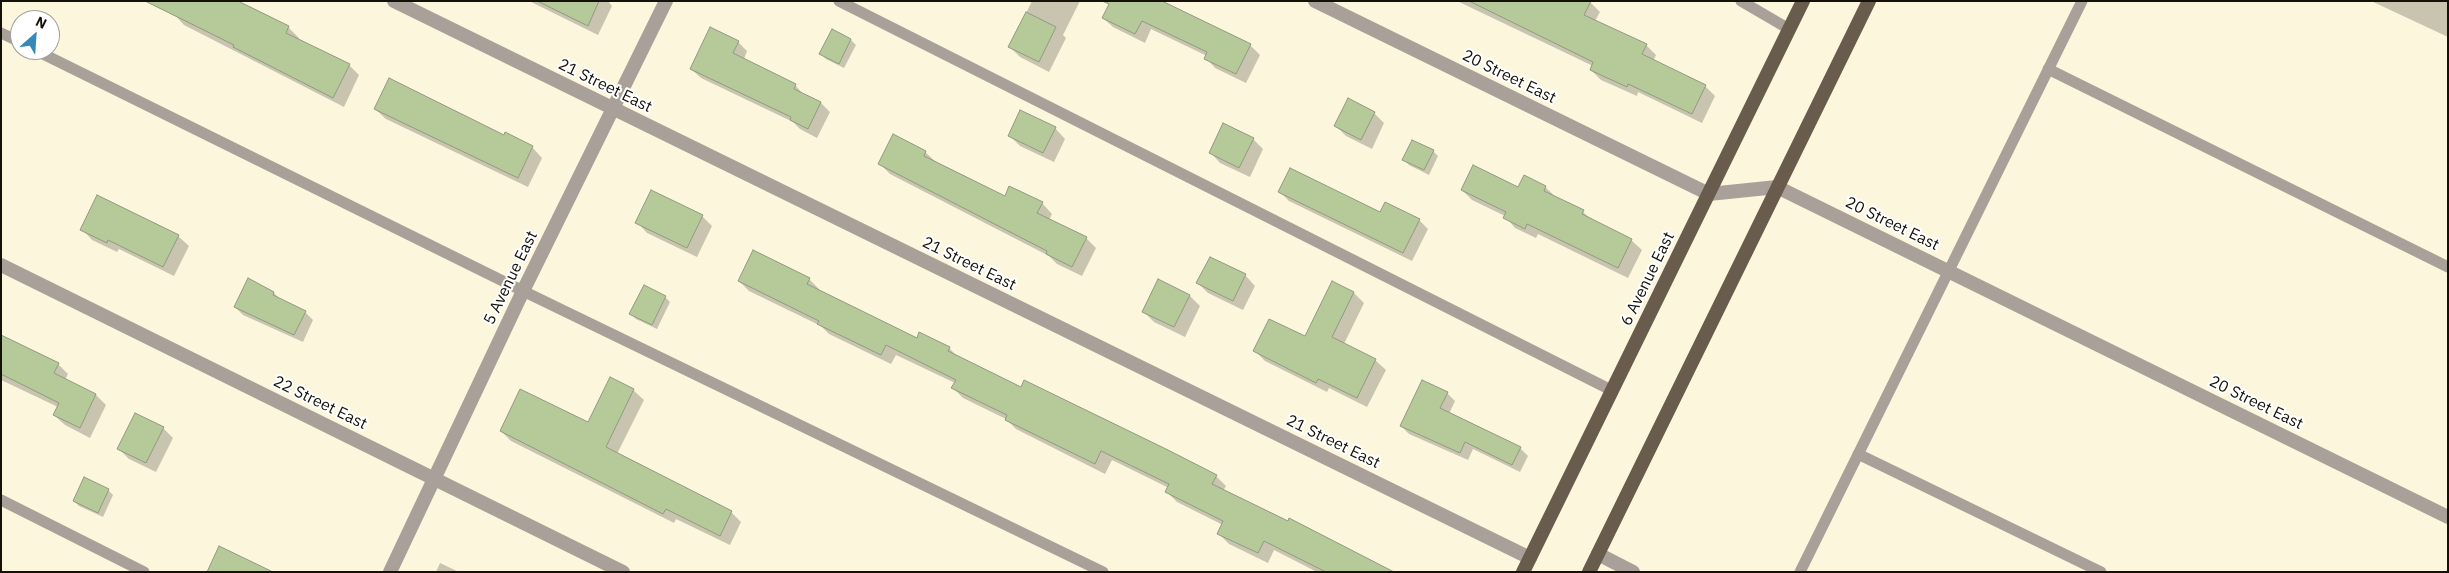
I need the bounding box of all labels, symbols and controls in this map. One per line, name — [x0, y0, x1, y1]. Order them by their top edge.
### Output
north arrow — [10, 10, 60, 60]
text: N — [33, 12, 50, 33]
street label: 20 Street East — [1459, 46, 1559, 108]
street label: 21 Street East — [555, 55, 655, 117]
street label: 20 Street East — [1842, 193, 1942, 255]
street label: 5 Avenue East — [480, 228, 542, 328]
street label: 6 Avenue East — [1617, 229, 1679, 329]
street label: 21 Street East — [919, 233, 1019, 295]
street label: 22 Street East — [270, 372, 370, 434]
street label: 20 Street East — [2206, 372, 2306, 434]
street label: 21 Street East — [1283, 411, 1383, 473]

